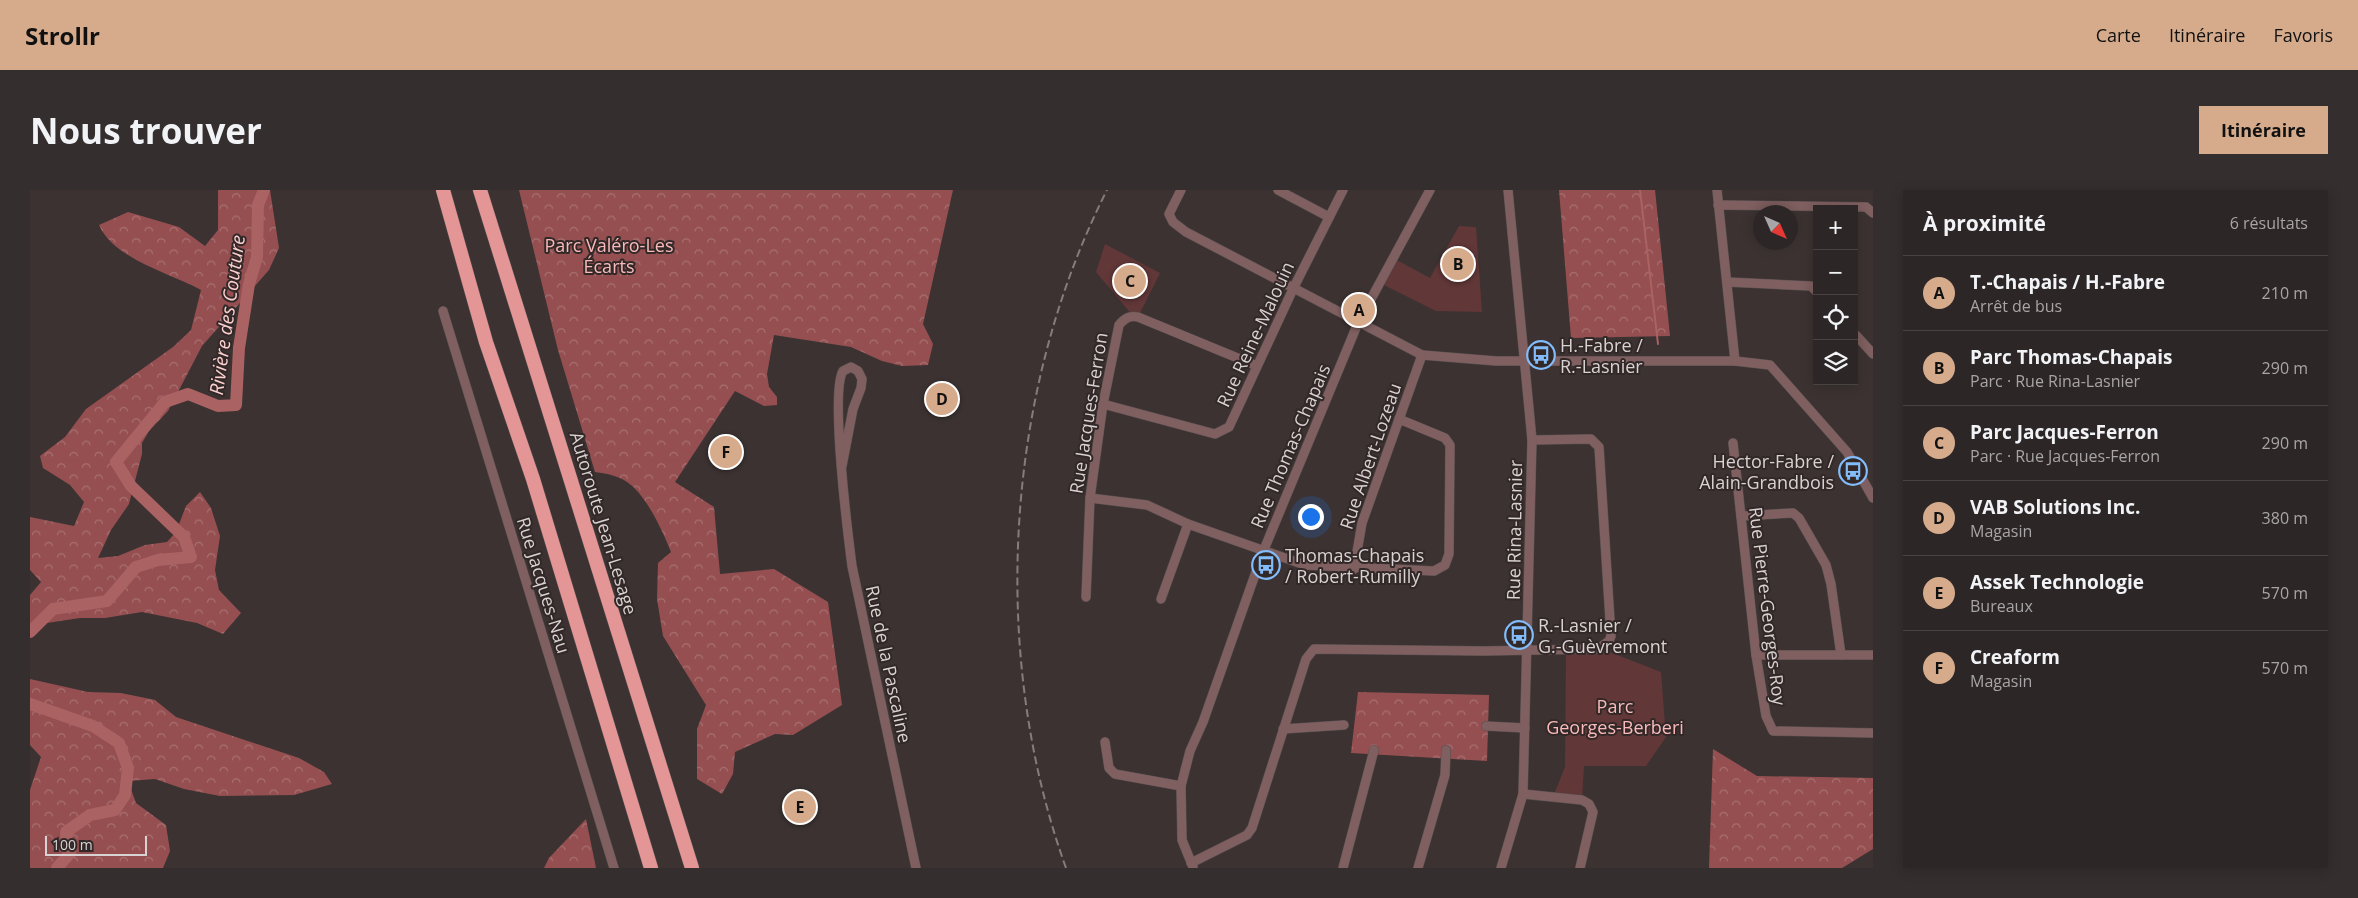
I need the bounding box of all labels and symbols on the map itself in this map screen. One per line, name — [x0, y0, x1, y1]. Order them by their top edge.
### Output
north arrow — [1753, 205, 1798, 250]
water label: Rivière des Couture — [203, 233, 251, 397]
park label: Parc Valéro-Les Écarts — [545, 233, 673, 278]
pin: B — [1442, 245, 1474, 283]
street label: Rue Reine-Malouin — [1211, 257, 1299, 411]
pin: C — [1114, 262, 1146, 300]
pin: A — [1343, 291, 1375, 329]
street label: Rue Jacques-Ferron — [1063, 331, 1113, 495]
place label: H.-Fabre / R.-Lasnier — [1560, 333, 1643, 378]
bus stop icon: H.-Fabre / R.-Lasnier — [1526, 340, 1556, 370]
street label: Rue Thomas-Chapais — [1245, 360, 1335, 532]
pin: D — [926, 380, 958, 418]
street label: Rue Albert-Lozeau — [1334, 380, 1406, 532]
street label: Autoroute Jean-Lesage — [565, 429, 643, 617]
pin: F — [710, 433, 742, 471]
place label: Hector-Fabre / Alain-Grandbois — [1699, 449, 1834, 494]
bus stop icon: Hector-Fabre / Alain-Grandbois — [1838, 456, 1868, 486]
street label: Rue Rina-Lasnier — [1501, 459, 1527, 600]
your location — [1298, 504, 1324, 530]
street label: Rue Pierre-Georges-Roy — [1744, 505, 1792, 707]
street label: Rue Jacques-Nau — [512, 514, 576, 656]
place label: Thomas-Chapais / Robert-Rumilly — [1285, 543, 1424, 588]
bus stop icon: Thomas-Chapais / Robert-Rumilly — [1251, 550, 1281, 580]
street label: Rue de la Pascaline — [861, 583, 917, 745]
place label: R.-Lasnier / G.-Guèvremont — [1538, 613, 1667, 658]
bus stop icon: R.-Lasnier / G.-Guèvremont — [1504, 620, 1534, 650]
park label: Parc Georges-Berberi — [1546, 694, 1684, 739]
pin: E — [784, 788, 816, 826]
scale bar — [45, 833, 148, 856]

